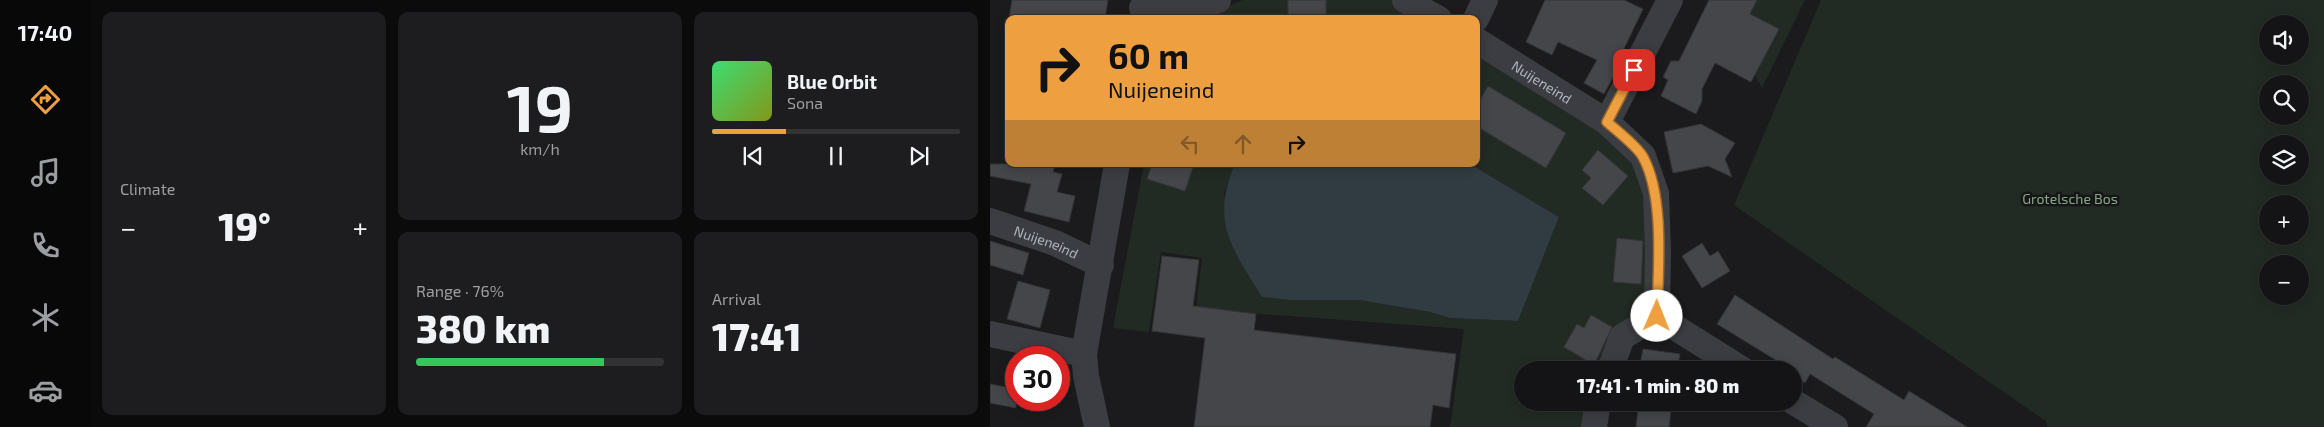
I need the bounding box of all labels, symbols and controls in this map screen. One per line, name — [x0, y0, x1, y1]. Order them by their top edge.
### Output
map controls — [2259, 15, 2309, 305]
button: sound — [2259, 15, 2309, 65]
text: 17:40 — [18, 19, 72, 45]
text: 60 m — [1108, 34, 1189, 76]
icon: right — [1025, 35, 1090, 100]
pin — [1613, 49, 1655, 91]
street label: Nuijeneind — [1509, 56, 1575, 107]
icon: arrive — [1620, 56, 1648, 84]
text: 19 — [507, 67, 573, 145]
text: Blue Orbit — [787, 70, 877, 93]
button: search — [2259, 75, 2309, 125]
text: Nuijeneind — [1108, 76, 1214, 102]
icon: directions — [28, 82, 63, 117]
text: Sona — [787, 93, 823, 112]
icon: left — [1176, 130, 1204, 158]
icon: ahead — [1229, 130, 1257, 158]
icon: right — [1282, 130, 1310, 158]
button: layers — [2259, 135, 2309, 185]
text: km/h — [520, 139, 560, 158]
icon: previous — [739, 142, 767, 170]
icon: pause — [822, 142, 850, 170]
icon: next — [905, 142, 933, 170]
icon: music — [28, 155, 63, 190]
text: Climate — [120, 179, 175, 198]
park label: Grotelsche Bos — [2022, 190, 2118, 207]
button: + — [2259, 195, 2309, 245]
text: 19° — [218, 203, 271, 249]
text: − — [120, 210, 136, 244]
text: + — [353, 210, 368, 244]
street label: Nuijeneind — [1012, 221, 1081, 262]
icon: phone — [28, 228, 63, 263]
button: − — [2259, 255, 2309, 305]
text: Range · 76% — [416, 281, 504, 300]
text: Arrival — [712, 289, 761, 308]
position arrow — [1630, 289, 1682, 341]
icon: climate — [28, 300, 63, 335]
text: 380 km — [416, 305, 550, 351]
text: 17:41 — [712, 313, 802, 359]
speed limit sign: 30 — [1005, 346, 1070, 411]
icon: car — [28, 373, 63, 408]
text: 17:41 · 1 min · 80 m — [1577, 374, 1739, 397]

